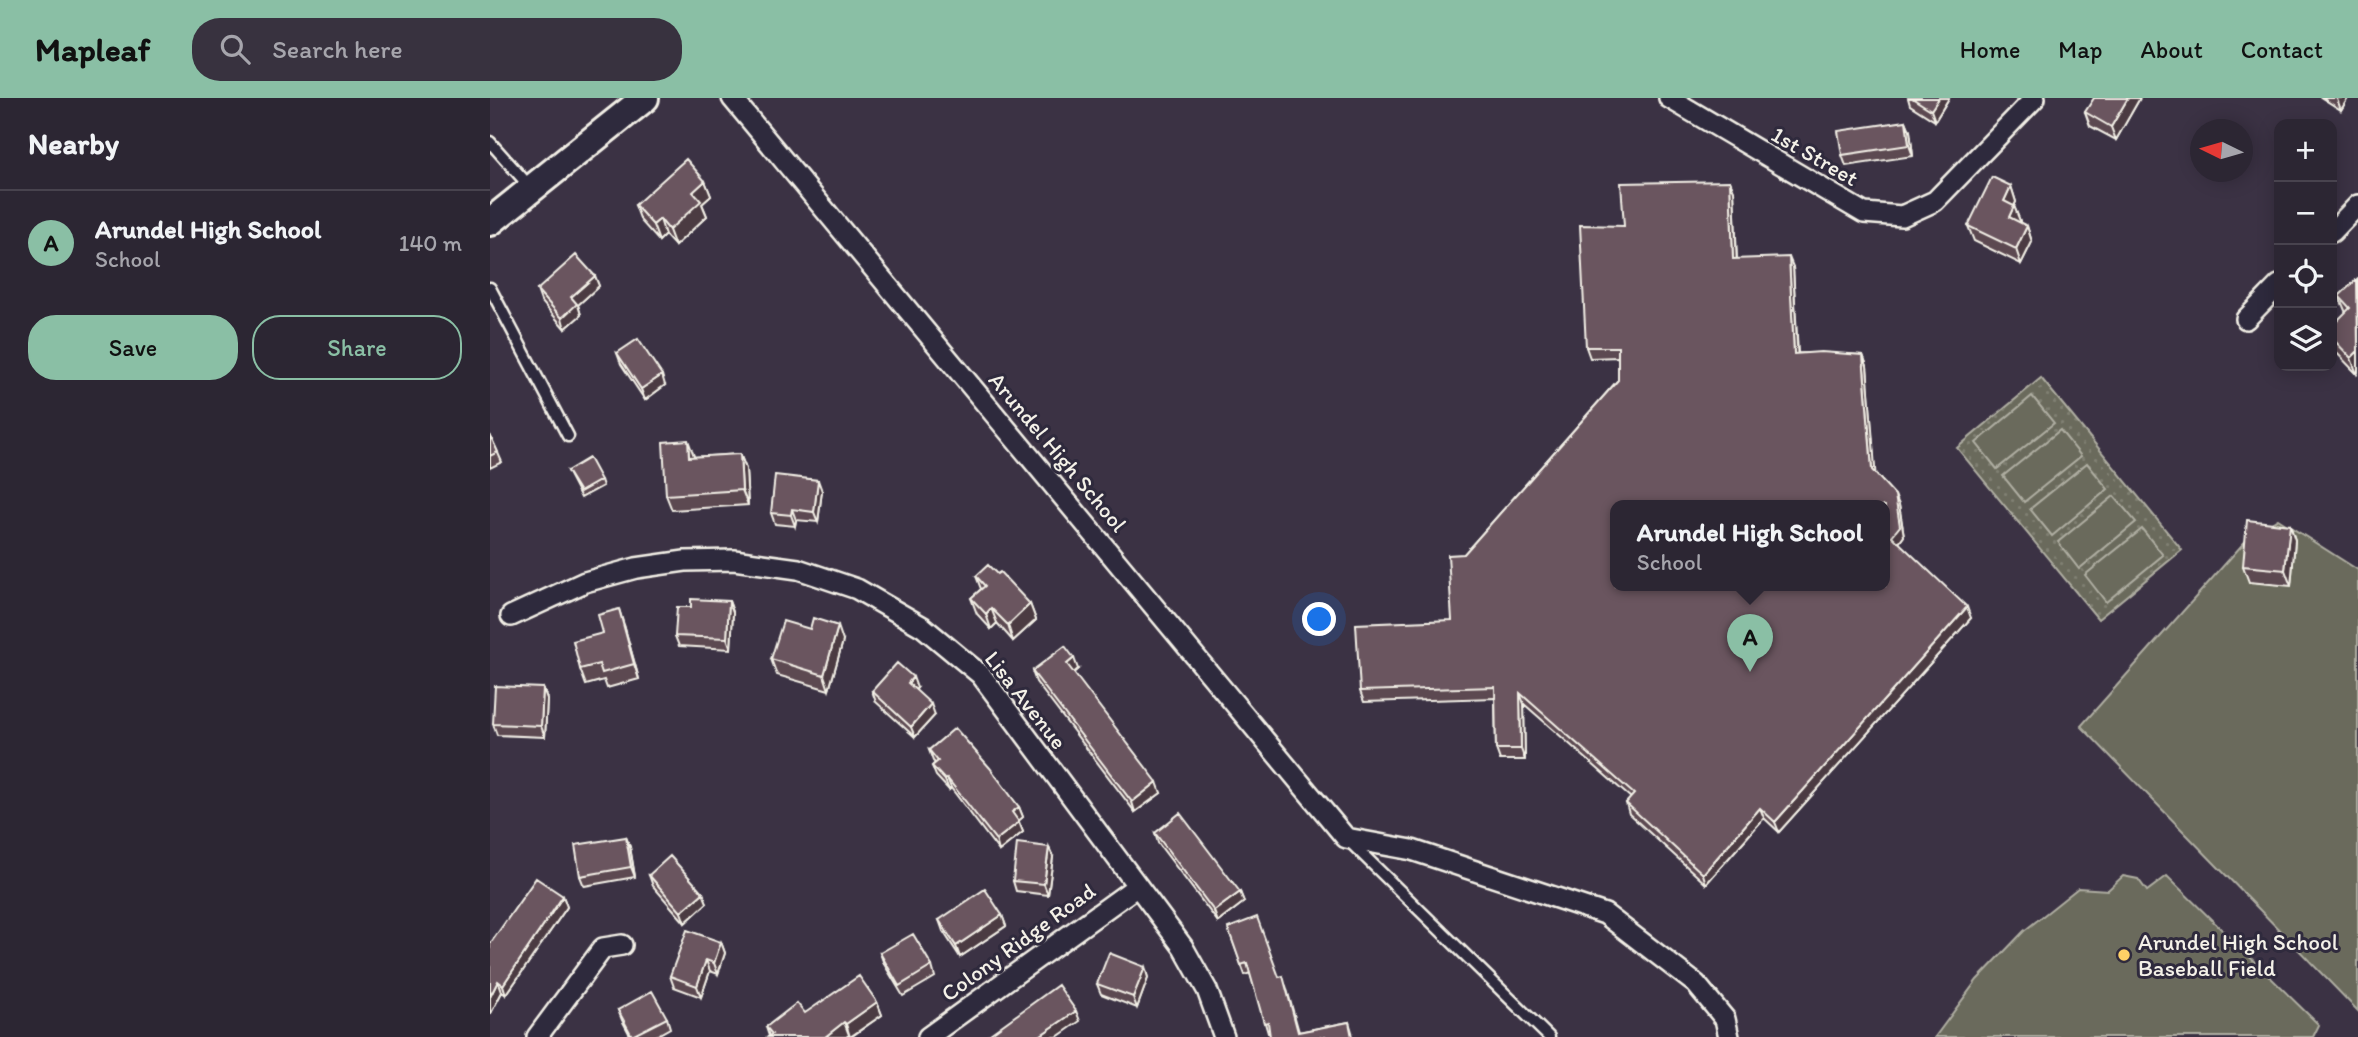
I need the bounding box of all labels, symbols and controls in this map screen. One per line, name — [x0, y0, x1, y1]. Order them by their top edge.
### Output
search box — [192, 18, 682, 81]
text: Mapleaf — [35, 30, 150, 69]
icon: search — [216, 30, 254, 68]
text: Search here — [272, 33, 403, 65]
text: Home — [1960, 35, 2020, 64]
text: Map — [2058, 35, 2102, 64]
text: About — [2140, 35, 2203, 64]
text: Contact — [2241, 35, 2323, 64]
north arrow — [2190, 119, 2253, 182]
map controls — [2274, 119, 2337, 371]
button: + — [2274, 119, 2337, 182]
street label: 1st Street — [1766, 120, 1864, 192]
text: Nearby — [28, 125, 119, 162]
button: − — [2274, 182, 2337, 245]
text: Arundel High School — [95, 213, 321, 245]
text: A — [44, 229, 58, 257]
text: 140 m — [399, 229, 462, 257]
text: School — [95, 245, 160, 273]
button: locate — [2274, 245, 2337, 308]
button: layers — [2274, 308, 2337, 371]
button: Save — [28, 315, 238, 380]
button: Share — [252, 315, 462, 380]
street label: Arundel High School — [983, 366, 1133, 538]
popup — [1610, 500, 1890, 591]
text: Arundel High School — [1637, 516, 1863, 548]
text: School — [1637, 548, 1702, 576]
your location — [1302, 602, 1336, 636]
pin: A — [1727, 614, 1773, 672]
street label: Lisa Avenue — [979, 645, 1073, 755]
street label: Colony Ridge Road — [935, 876, 1101, 1007]
place label: Arundel High School Baseball Field — [2138, 928, 2339, 982]
marker: Arundel High School Baseball Field — [2116, 947, 2132, 963]

